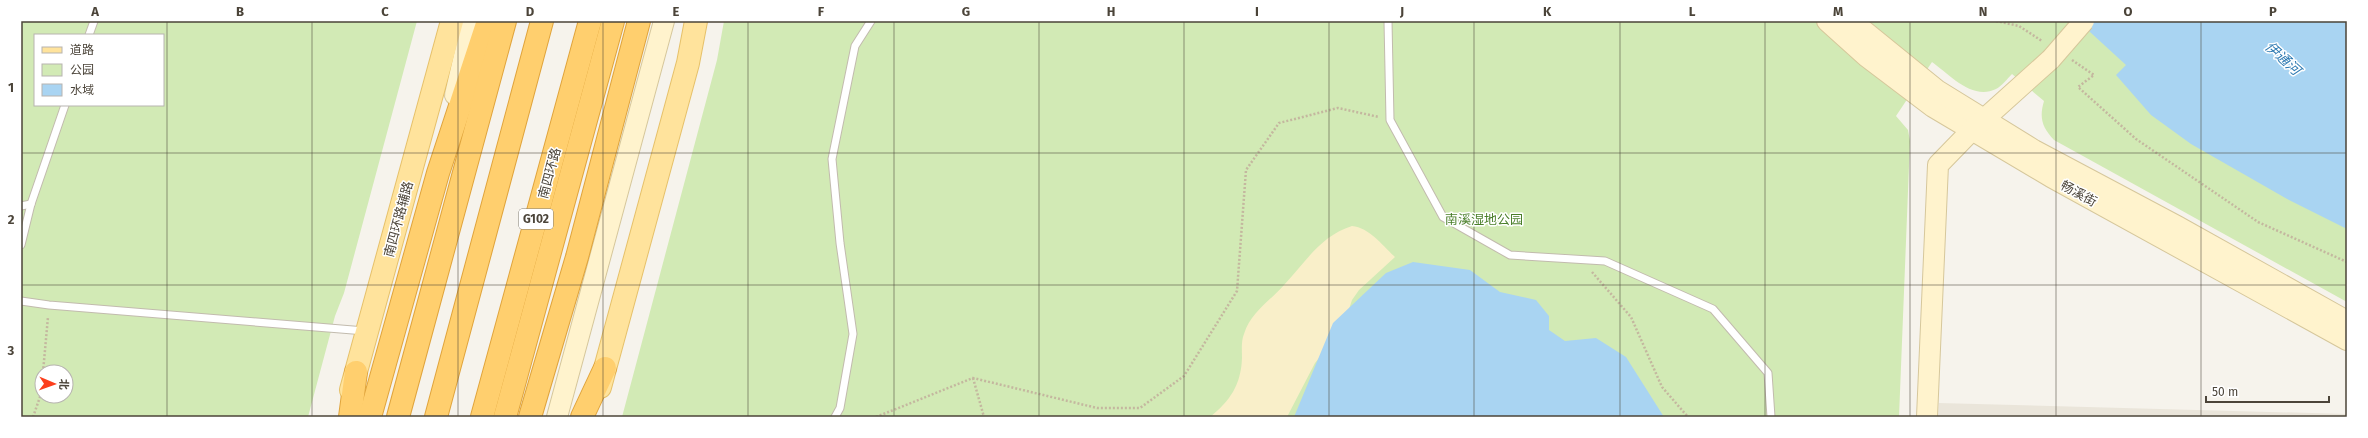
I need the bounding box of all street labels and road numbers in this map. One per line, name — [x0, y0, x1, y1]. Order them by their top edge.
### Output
street label: 南四环路 — [536, 146, 563, 200]
street label: 畅溪街 — [2058, 177, 2099, 209]
street label: 南四环路辅路 — [381, 180, 416, 259]
road number: G102 — [519, 209, 553, 229]

